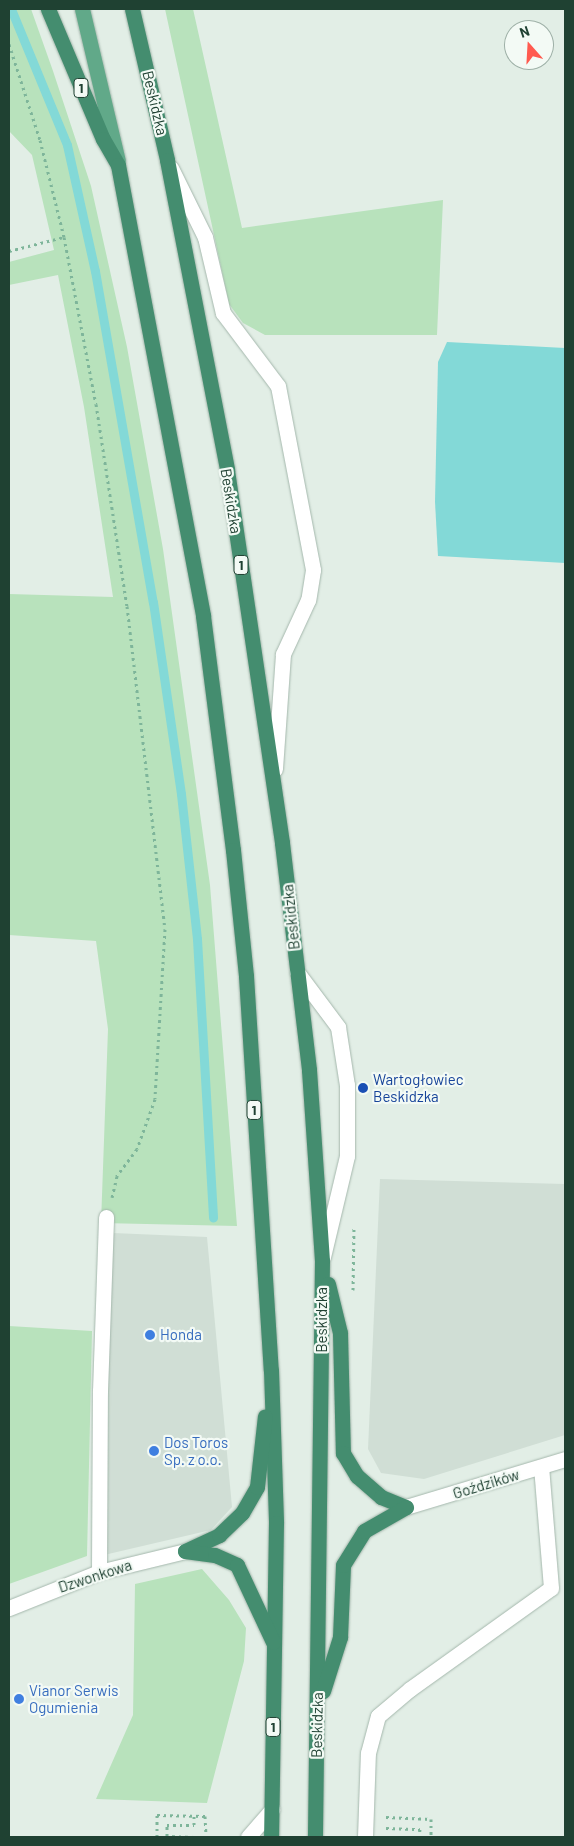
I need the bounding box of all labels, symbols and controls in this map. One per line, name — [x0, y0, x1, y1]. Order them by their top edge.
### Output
north arrow — [504, 20, 554, 70]
text: N — [517, 22, 531, 41]
street label: Beskidzka — [139, 69, 171, 137]
road number: 1 — [74, 76, 88, 100]
street label: Beskidzka — [217, 467, 245, 535]
road number: 1 — [234, 554, 248, 576]
street label: Beskidzka — [279, 883, 303, 951]
place label: Wartogłowiec Beskidzka — [373, 1070, 464, 1105]
marker: Wartogłowiec Beskidzka — [357, 1082, 369, 1094]
road number: 1 — [246, 1098, 262, 1122]
street label: Beskidzka — [313, 1287, 331, 1353]
place label: Honda — [160, 1326, 202, 1344]
marker: Honda — [144, 1329, 156, 1341]
place label: Dos Toros Sp. z o.o. — [164, 1433, 228, 1468]
marker: Dos Toros Sp. z o.o. — [148, 1445, 160, 1457]
street label: Goździków — [451, 1465, 521, 1503]
street label: Dzwonkowa — [56, 1556, 134, 1596]
place label: Vianor Serwis Ogumienia — [29, 1681, 118, 1716]
street label: Beskidzka — [307, 1692, 327, 1758]
marker: Vianor Serwis Ogumienia — [13, 1693, 25, 1705]
road number: 1 — [266, 1715, 280, 1738]

